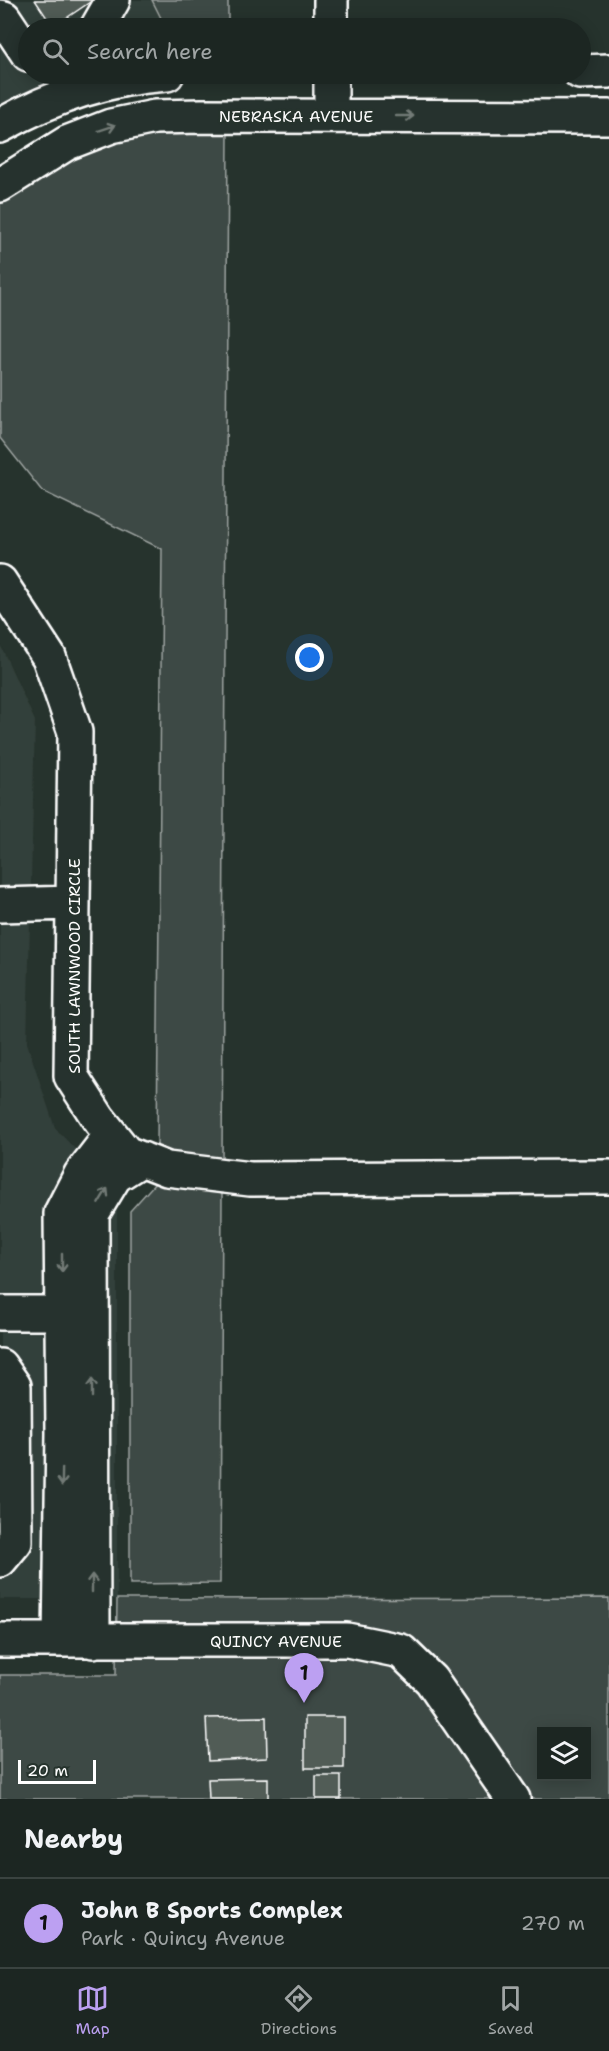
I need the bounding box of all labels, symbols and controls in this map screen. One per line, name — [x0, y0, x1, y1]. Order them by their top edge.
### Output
search box — [18, 18, 591, 84]
icon: search — [39, 35, 72, 68]
text: Search here — [87, 37, 213, 66]
street label: NEBRASKA AVENUE — [219, 106, 373, 127]
one-way arrow — [395, 110, 415, 122]
one-way arrow — [97, 122, 116, 133]
your location — [295, 643, 324, 672]
street label: SOUTH LAWNWOOD CIRCLE — [64, 858, 85, 1074]
one-way arrow — [98, 1188, 110, 1205]
one-way arrow — [56, 1252, 68, 1272]
one-way arrow — [86, 1378, 98, 1398]
one-way arrow — [56, 1466, 68, 1486]
one-way arrow — [86, 1573, 98, 1593]
street label: QUINCY AVENUE — [210, 1631, 342, 1652]
pin: 1 — [284, 1654, 324, 1703]
map controls — [537, 1727, 591, 1781]
button: layers — [537, 1727, 591, 1781]
scale bar — [18, 1757, 96, 1784]
text: 20 m — [27, 1760, 68, 1781]
text: Nearby — [24, 1821, 123, 1856]
text: John B Sports Complex — [81, 1896, 343, 1925]
text: 1 — [39, 1910, 48, 1936]
text: 270 m — [521, 1910, 585, 1936]
text: Park · Quincy Avenue — [81, 1925, 285, 1951]
tab: Map — [76, 1982, 110, 2039]
tab: Directions — [261, 1982, 337, 2039]
tab: Saved — [488, 1982, 534, 2039]

